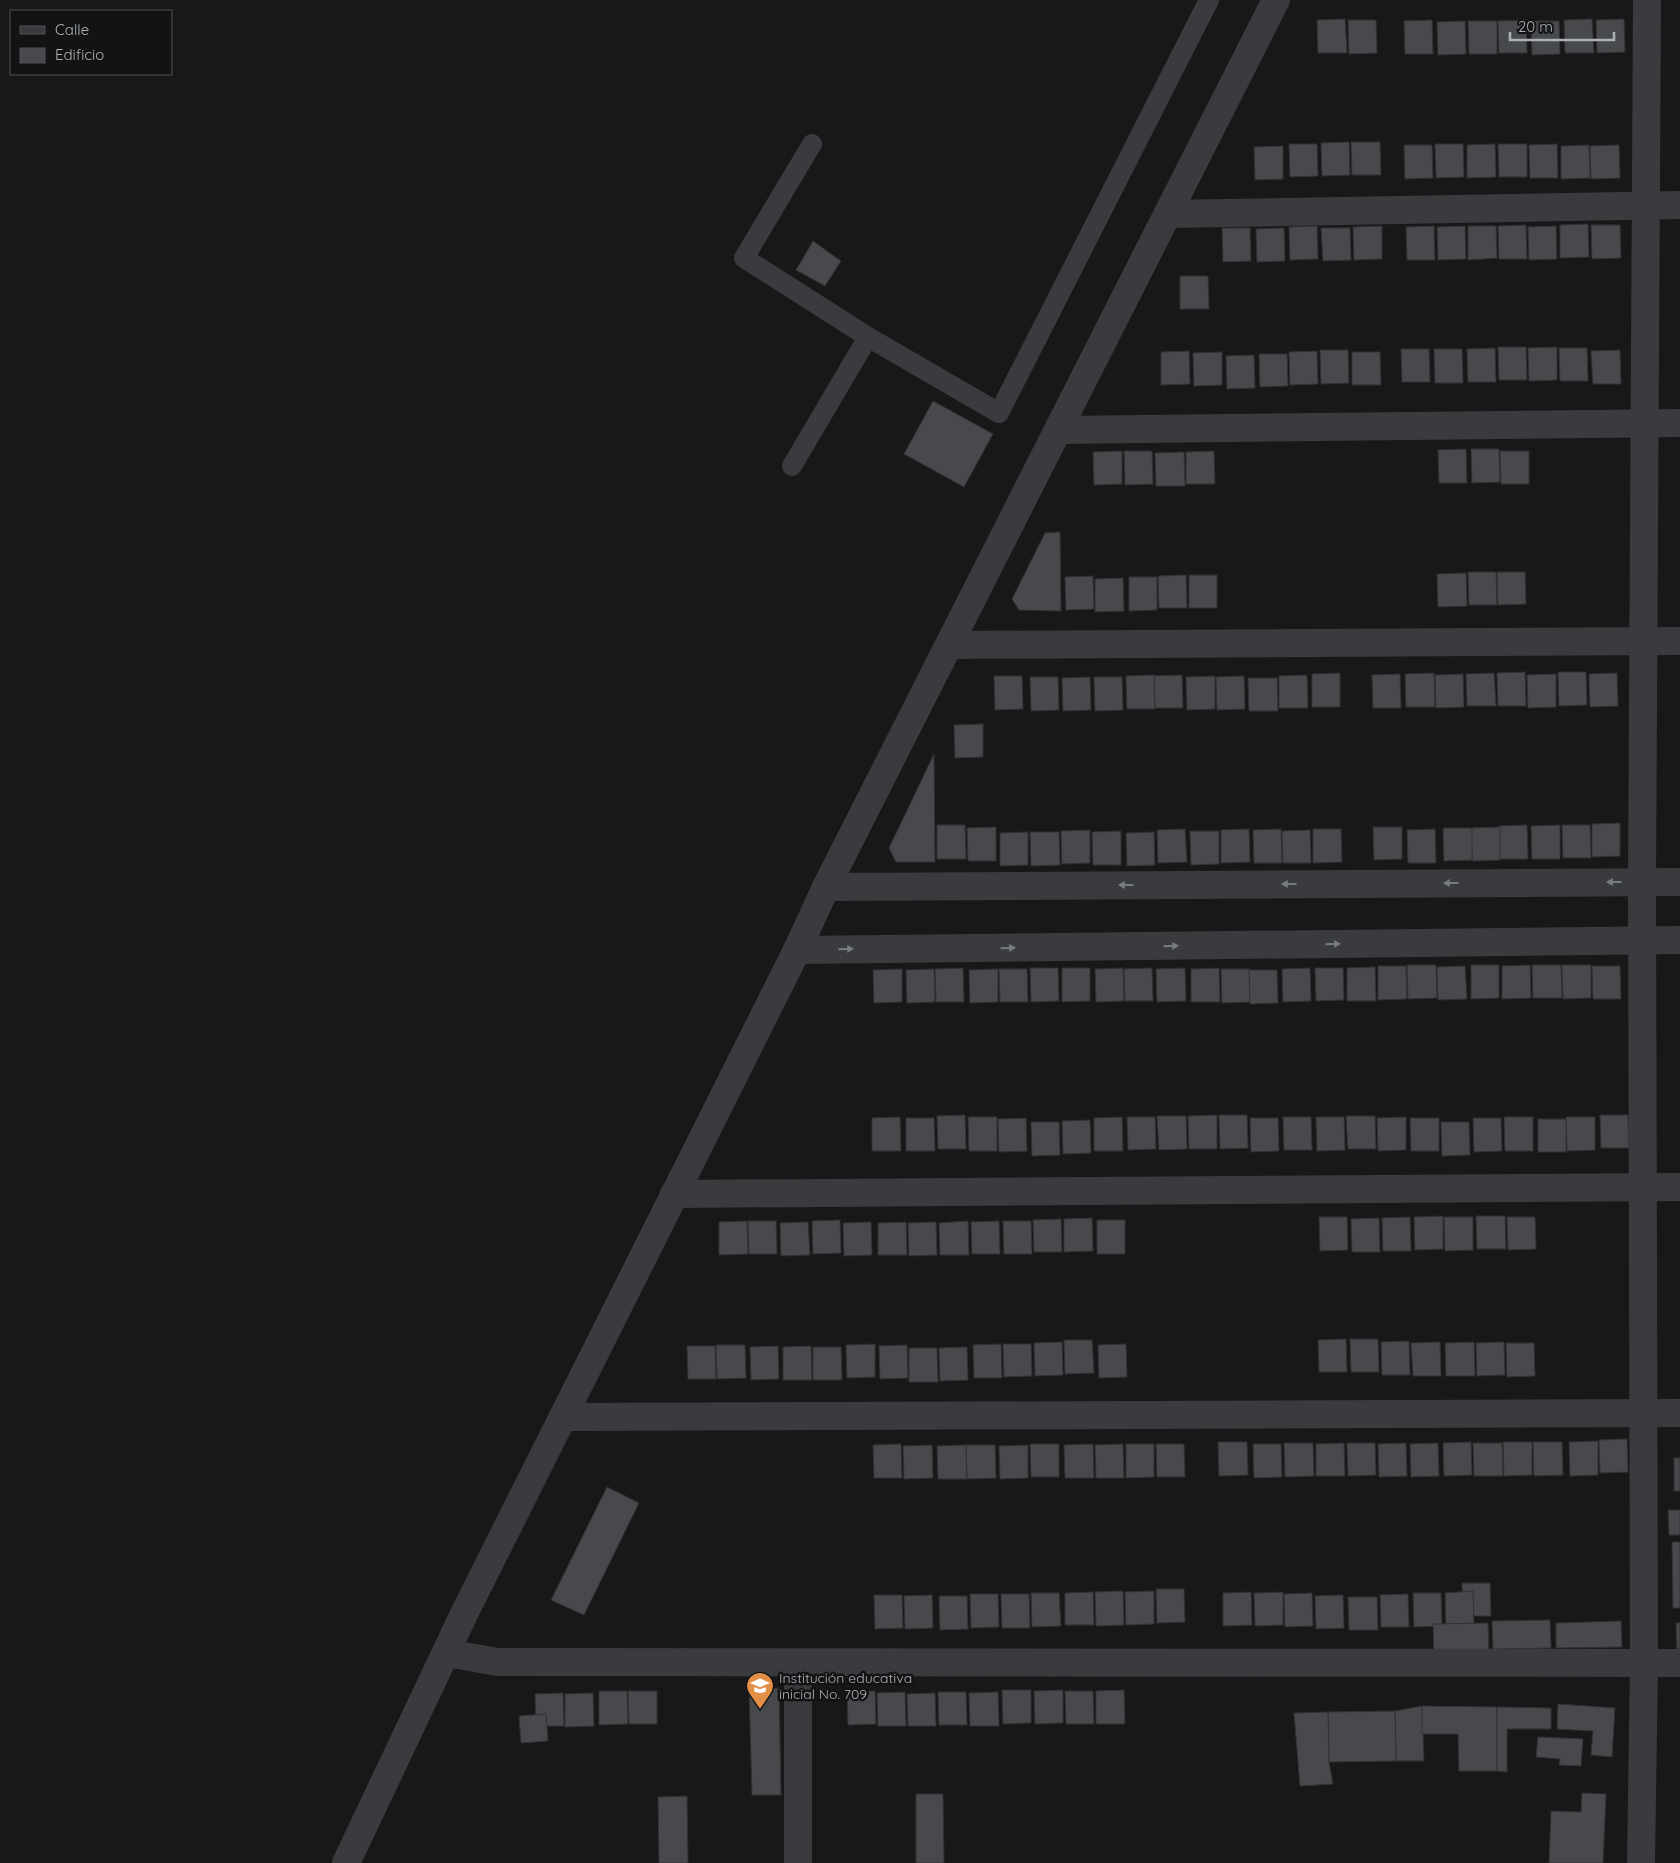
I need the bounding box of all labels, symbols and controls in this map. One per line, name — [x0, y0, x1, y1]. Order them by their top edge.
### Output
legend — [10, 10, 172, 75]
scale bar — [1510, 10, 1614, 42]
text: 20 m — [1518, 17, 1553, 36]
text: Calle — [55, 20, 89, 39]
text: Edificio — [55, 45, 104, 64]
one-way arrow — [1606, 878, 1622, 886]
one-way arrow — [1443, 879, 1459, 887]
one-way arrow — [1281, 880, 1297, 888]
one-way arrow — [1118, 881, 1134, 889]
one-way arrow — [1326, 940, 1342, 948]
one-way arrow — [1163, 942, 1179, 950]
one-way arrow — [1001, 944, 1017, 952]
one-way arrow — [838, 945, 854, 953]
place label: Institución educativa inicial No. 709 — [779, 1669, 912, 1703]
school or university icon: Institución educativa inicial No. 709 — [745, 1671, 775, 1710]

